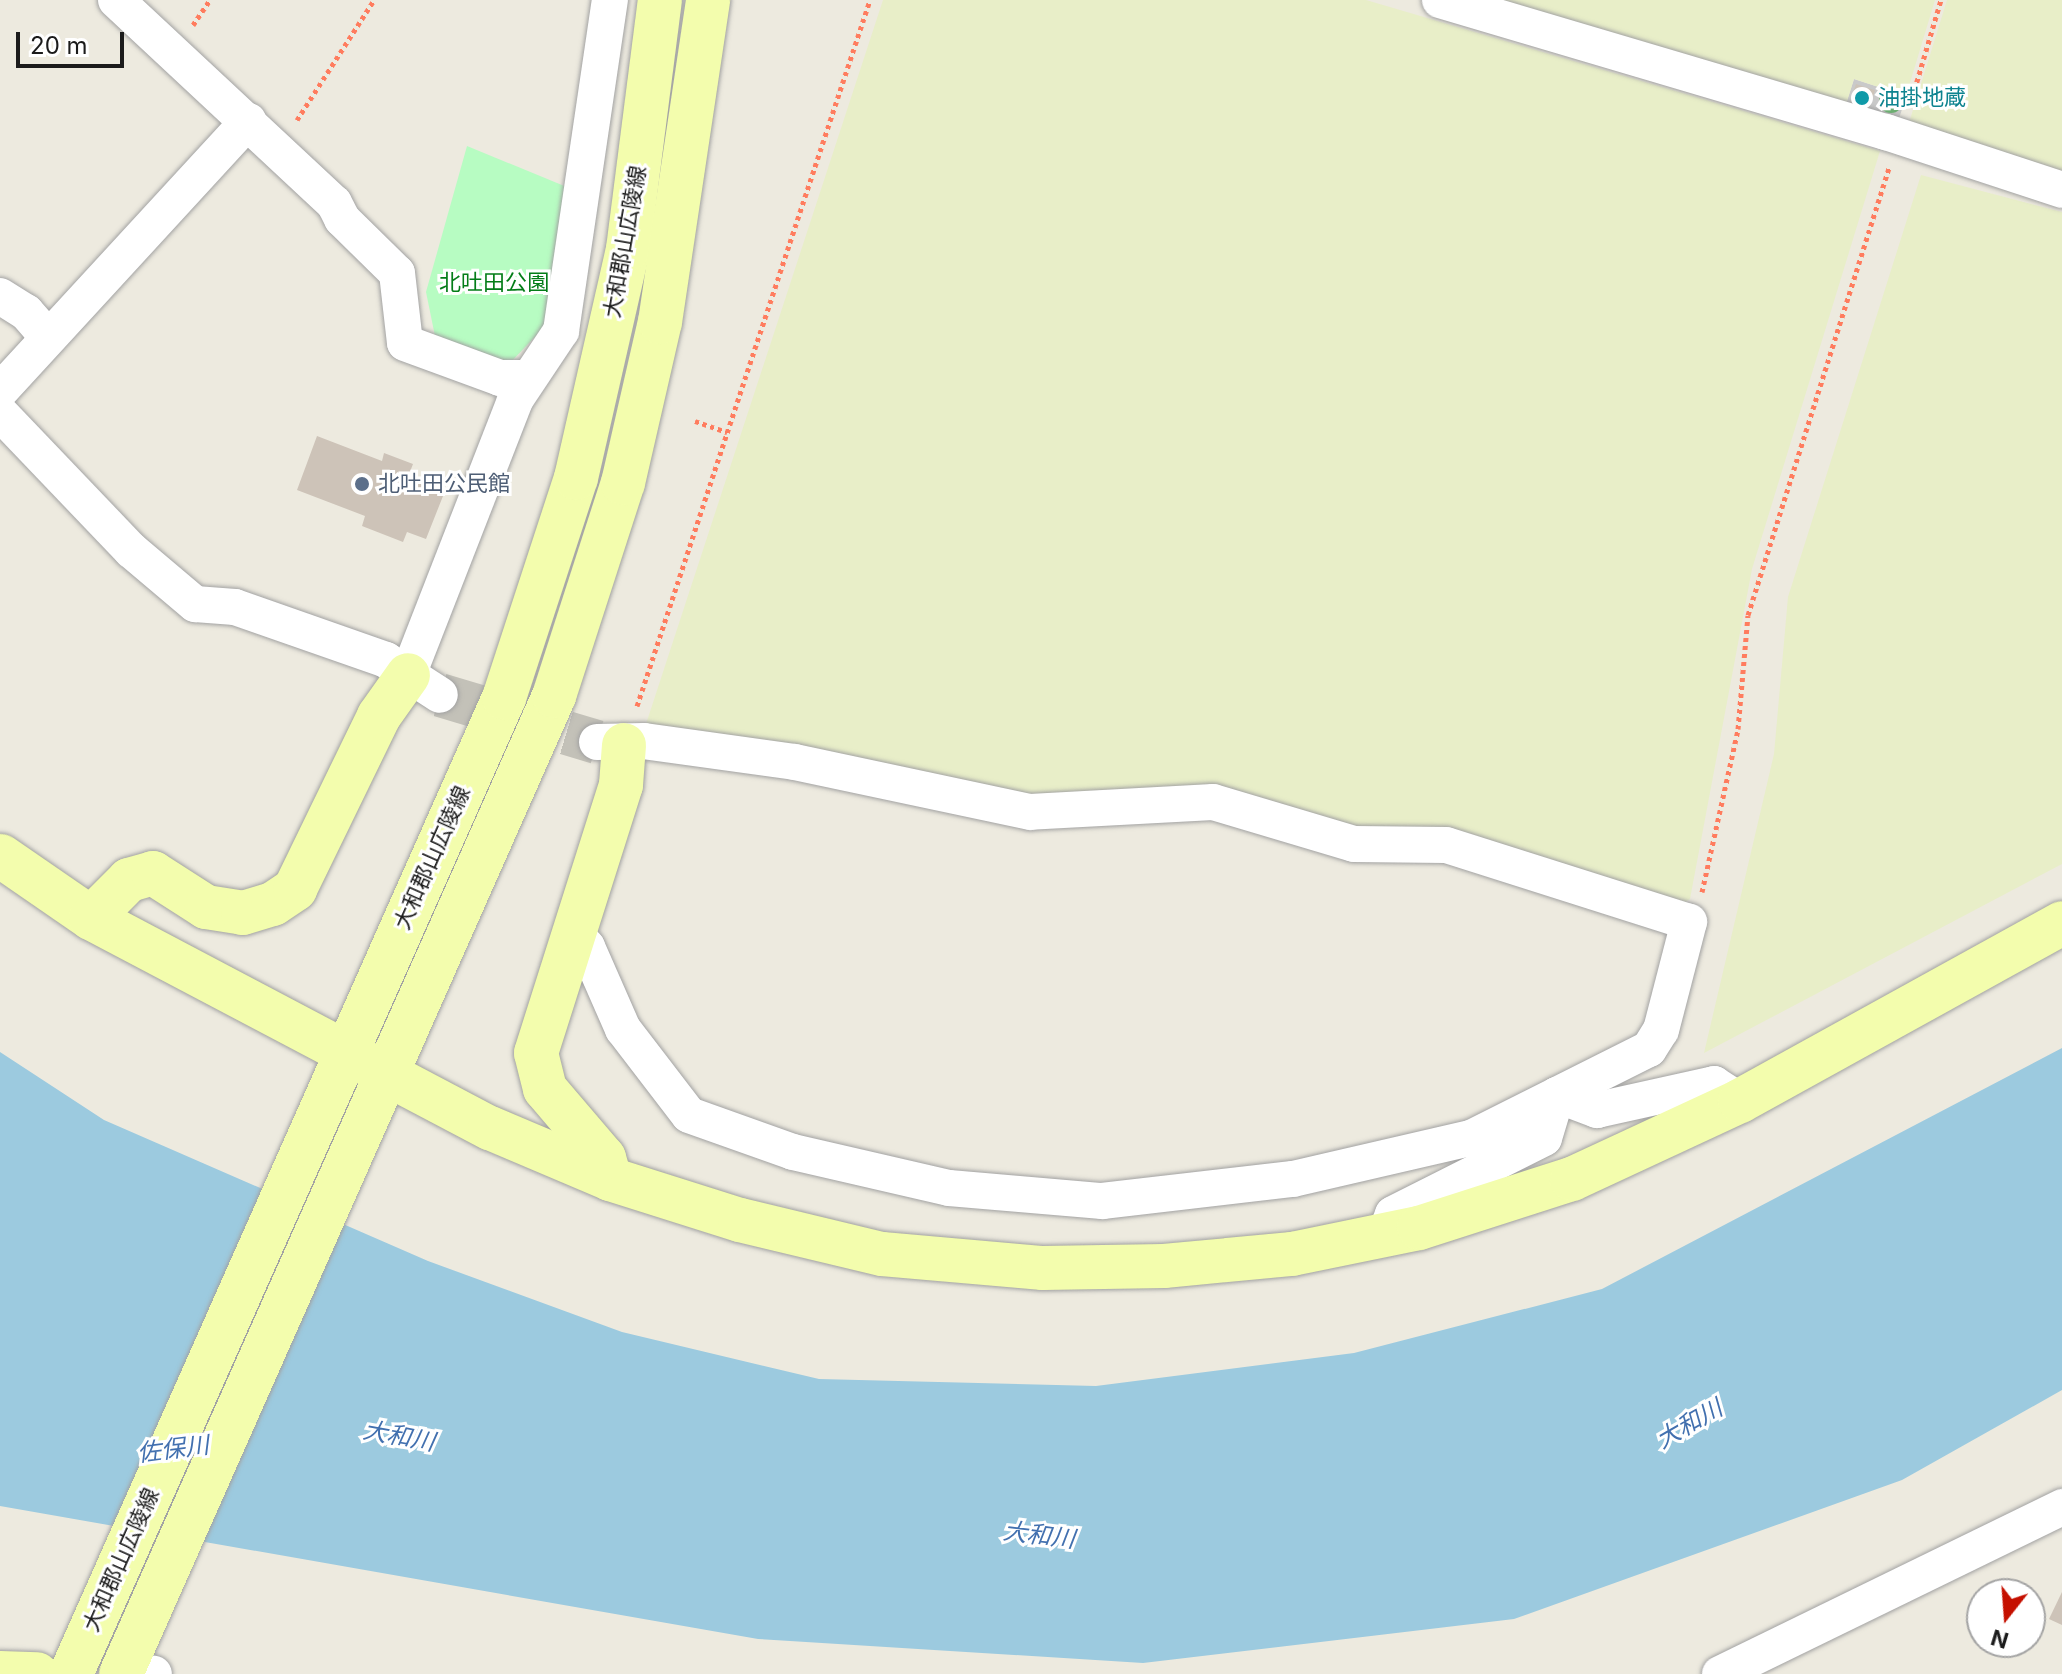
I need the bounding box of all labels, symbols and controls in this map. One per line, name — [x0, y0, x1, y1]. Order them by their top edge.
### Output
scale bar — [20, 16, 128, 66]
text: 20 m — [30, 31, 88, 60]
place label: 油掛地蔵 — [1878, 85, 1966, 111]
marker: 油掛地蔵 — [1853, 89, 1871, 107]
street label: 大和郡山広陵線 — [599, 164, 651, 320]
park label: 北吐田公園 — [439, 270, 549, 296]
place label: 北吐田公民館 — [378, 471, 510, 497]
marker: 北吐田公民館 — [353, 475, 371, 493]
street label: 大和郡山広陵線 — [389, 782, 475, 934]
water label: 大和川 — [1651, 1394, 1727, 1454]
water label: 大和川 — [361, 1416, 437, 1456]
water label: 佐保川 — [136, 1430, 210, 1468]
street label: 大和郡山広陵線 — [78, 1484, 164, 1636]
water label: 大和川 — [1002, 1516, 1076, 1554]
north arrow — [1966, 1578, 2046, 1658]
text: N — [1988, 1624, 2011, 1654]

